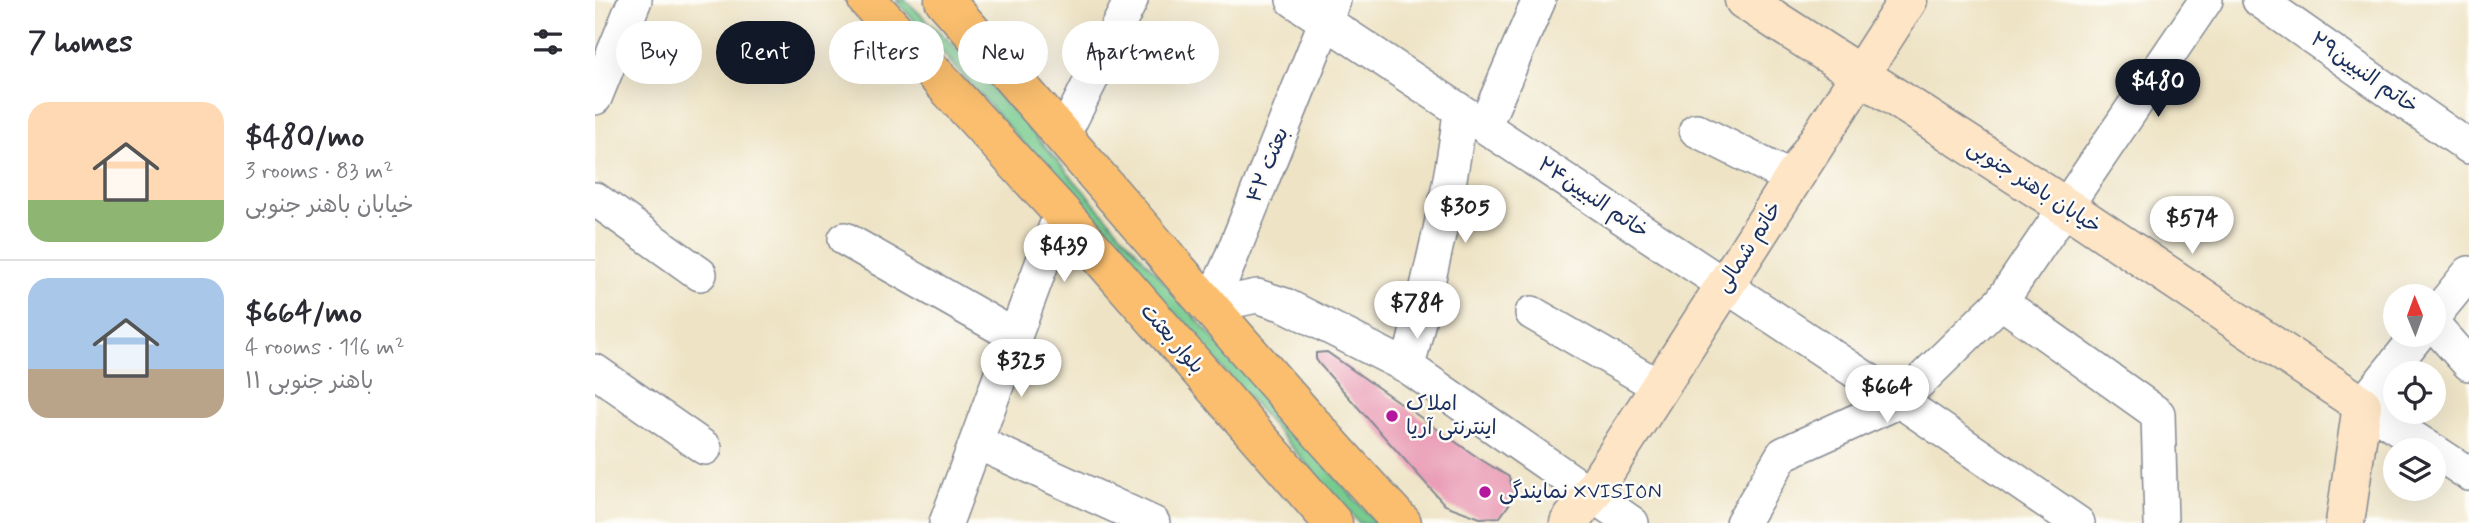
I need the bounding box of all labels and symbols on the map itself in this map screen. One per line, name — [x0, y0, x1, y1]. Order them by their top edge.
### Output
street label: خاتم النبیین۲۹ — [2304, 26, 2423, 121]
pin: $480 — [2117, 60, 2199, 119]
street label: بعثت ۴۲ — [1240, 123, 1296, 207]
street label: خیابان باهنر جنوبی — [1962, 133, 2106, 241]
street label: خاتم النبیین۲۴ — [1532, 151, 1654, 246]
pin: $305 — [1424, 186, 1506, 245]
street label: خاتم شمالی — [1709, 196, 1790, 298]
pin: $574 — [2151, 196, 2233, 256]
pin: $439 — [1023, 224, 1105, 284]
pin: $784 — [1376, 282, 1458, 341]
north arrow — [2383, 284, 2447, 346]
street label: بلوار بعثت — [1134, 298, 1210, 380]
pin: $325 — [980, 340, 1062, 399]
pin: $664 — [1846, 366, 1928, 425]
place label: املاک اینترنتی آریا — [1406, 390, 1497, 442]
marker: املاک اینترنتی آریا — [1384, 408, 1400, 424]
place label: نمایندگی XVISION — [1499, 478, 1662, 506]
marker: نمایندگی XVISION — [1477, 484, 1493, 500]

